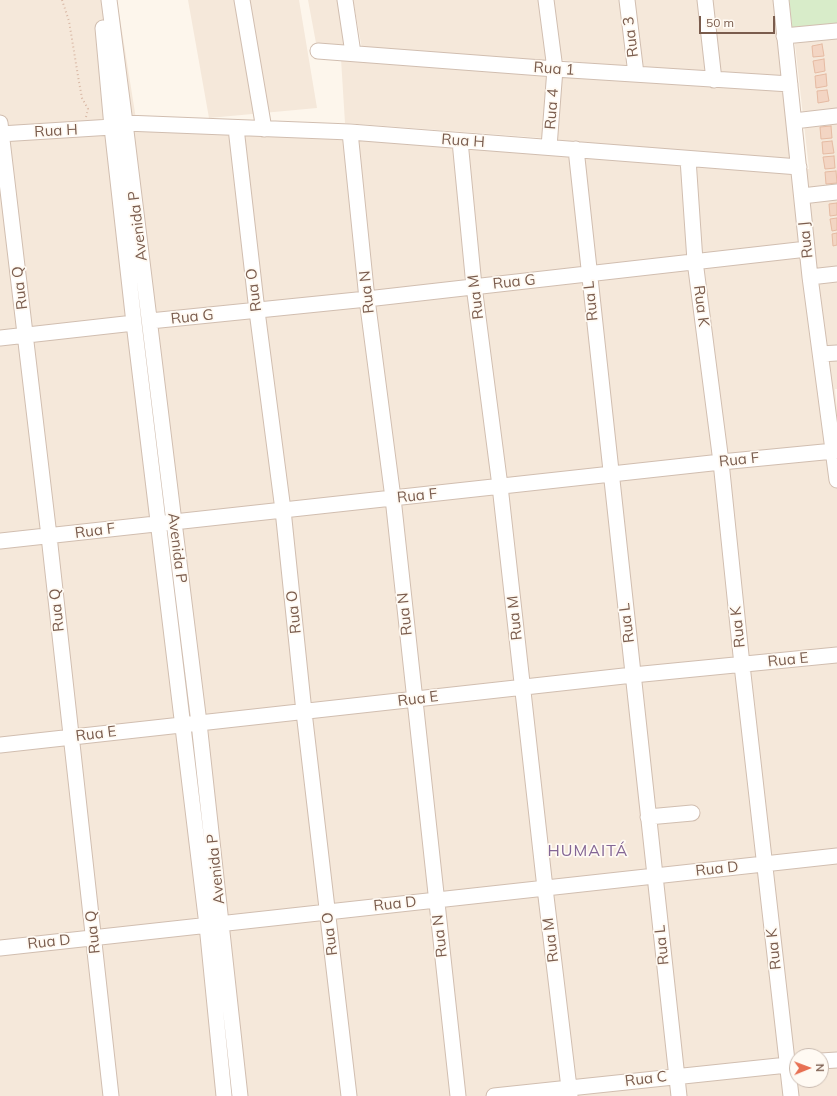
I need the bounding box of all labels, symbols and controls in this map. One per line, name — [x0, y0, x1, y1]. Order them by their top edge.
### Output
scale bar — [701, 8, 777, 34]
text: 50 m — [706, 15, 734, 30]
street label: Rua 3 — [620, 16, 642, 58]
street label: Rua 1 — [533, 59, 575, 79]
street label: Rua 4 — [542, 88, 562, 130]
street label: Rua H — [34, 121, 78, 141]
street label: Rua H — [441, 131, 485, 151]
street label: Avenida P — [125, 190, 151, 262]
street label: Rua J — [795, 221, 817, 259]
street label: Rua Q — [8, 265, 32, 311]
street label: Rua O — [242, 267, 266, 313]
street label: Rua N — [356, 270, 378, 314]
street label: Rua G — [492, 271, 536, 293]
street label: Rua M — [464, 274, 488, 320]
street label: Rua L — [580, 280, 602, 322]
street label: Rua K — [690, 284, 712, 328]
street label: Rua G — [170, 306, 214, 328]
street label: Rua F — [718, 449, 760, 471]
street label: Rua F — [396, 485, 438, 507]
street label: Avenida P — [164, 512, 190, 584]
street label: Rua F — [74, 520, 116, 542]
street label: Rua Q — [46, 587, 68, 633]
street label: Rua O — [283, 589, 305, 635]
street label: Rua N — [394, 592, 416, 636]
street label: Rua M — [504, 595, 526, 641]
street label: Rua L — [616, 602, 638, 644]
street label: Rua K — [727, 605, 749, 649]
street label: Rua E — [767, 649, 809, 671]
street label: Rua E — [397, 688, 439, 710]
street label: Rua E — [75, 723, 117, 745]
street label: Avenida P — [203, 833, 229, 905]
district label: HUMAITÁ — [548, 841, 628, 861]
street label: Rua D — [695, 858, 739, 880]
street label: Rua D — [373, 893, 417, 915]
street label: Rua Q — [82, 909, 104, 955]
street label: Rua O — [318, 911, 342, 957]
street label: Rua N — [429, 914, 451, 958]
street label: Rua M — [539, 917, 563, 963]
street label: Rua L — [651, 924, 673, 966]
street label: Rua K — [763, 927, 785, 971]
street label: Rua D — [27, 931, 71, 953]
north arrow — [789, 1048, 829, 1088]
text: N — [813, 1064, 827, 1072]
street label: Rua C — [624, 1067, 668, 1091]

